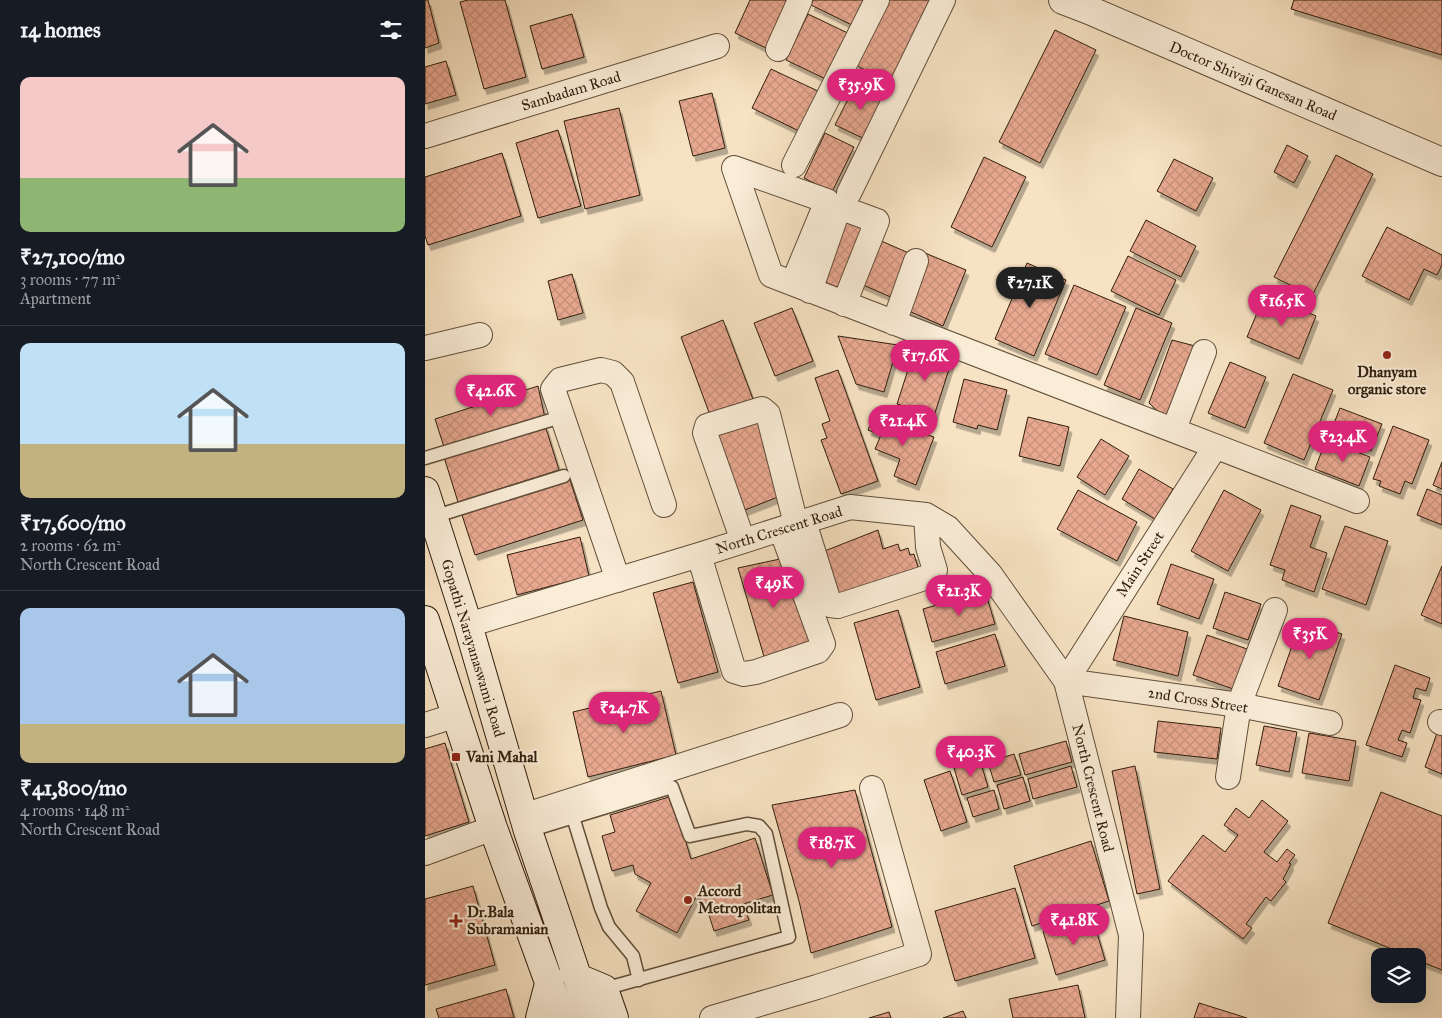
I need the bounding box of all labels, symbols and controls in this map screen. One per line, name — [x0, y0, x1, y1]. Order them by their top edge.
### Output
icon: filters — [377, 16, 405, 44]
text: 14 homes — [20, 17, 101, 43]
street label: Doctor Shivaji Ganesan Road — [1167, 38, 1340, 125]
street label: Sambadam Road — [519, 67, 623, 115]
pin: ₹35.9K — [820, 68, 902, 111]
text: ₹35.9K — [838, 75, 884, 94]
icon: home — [168, 110, 258, 200]
text: ₹27,100/mo — [20, 244, 125, 270]
pin: ₹27.1K — [989, 266, 1071, 309]
text: 3 rooms · 77 m² — [20, 270, 120, 289]
text: ₹27.1K — [1007, 273, 1053, 292]
pin: ₹16.5K — [1241, 284, 1323, 327]
text: Apartment — [20, 289, 92, 308]
text: ₹16.5K — [1259, 291, 1305, 310]
pin: ₹17.6K — [884, 340, 966, 382]
text: ₹17.6K — [902, 346, 948, 365]
marker: Dhanyam organic store — [1381, 349, 1393, 361]
place label: Dhanyam organic store — [1348, 363, 1427, 399]
pin: ₹42.6K — [450, 374, 532, 417]
icon: home — [168, 375, 258, 465]
text: ₹42.6K — [466, 381, 516, 400]
pin: ₹21.4K — [862, 404, 944, 447]
text: ₹21.4K — [879, 411, 927, 430]
pin: ₹23.4K — [1302, 420, 1384, 463]
text: ₹23.4K — [1319, 427, 1367, 446]
street label: North Crescent Road — [714, 502, 845, 558]
text: ₹17,600/mo — [20, 510, 126, 536]
street label: Main Street — [1112, 527, 1168, 600]
text: 2 rooms · 62 m² — [20, 536, 121, 555]
text: North Crescent Road — [20, 555, 160, 574]
street label: Gopathi Narayanaswami Road — [437, 557, 509, 740]
pin: ₹49K — [744, 566, 804, 609]
text: ₹49K — [755, 573, 793, 592]
pin: ₹21.3K — [918, 574, 1000, 617]
text: ₹21.3K — [937, 581, 981, 600]
pin: ₹35K — [1280, 618, 1340, 660]
text: ₹35K — [1293, 624, 1327, 643]
icon: home — [168, 640, 258, 730]
street label: 2nd Cross Street — [1147, 683, 1250, 717]
pin: ₹24.7K — [583, 692, 665, 734]
text: ₹24.7K — [600, 698, 648, 717]
street label: North Crescent Road — [1068, 722, 1118, 854]
pin: ₹40.3K — [930, 736, 1012, 778]
text: ₹40.3K — [947, 742, 995, 761]
place label: Vani Mahal — [465, 748, 539, 766]
marker: Vani Mahal — [450, 751, 462, 763]
text: ₹41,800/mo — [20, 775, 127, 801]
text: 4 rooms · 148 m² — [20, 801, 130, 820]
text: North Crescent Road — [20, 820, 160, 839]
pin: ₹18.7K — [791, 826, 873, 869]
text: ₹18.7K — [809, 833, 855, 852]
place label: Accord Metropolitan — [697, 882, 782, 918]
marker: Accord Metropolitan — [682, 894, 694, 906]
place label: Dr.Bala Subramanian — [467, 903, 549, 938]
pin: ₹41.8K — [1033, 904, 1115, 946]
text: ₹41.8K — [1050, 910, 1098, 929]
marker: Dr.Bala Subramanian — [449, 914, 463, 928]
map controls — [1371, 948, 1426, 1003]
button: layers — [1371, 948, 1426, 1003]

